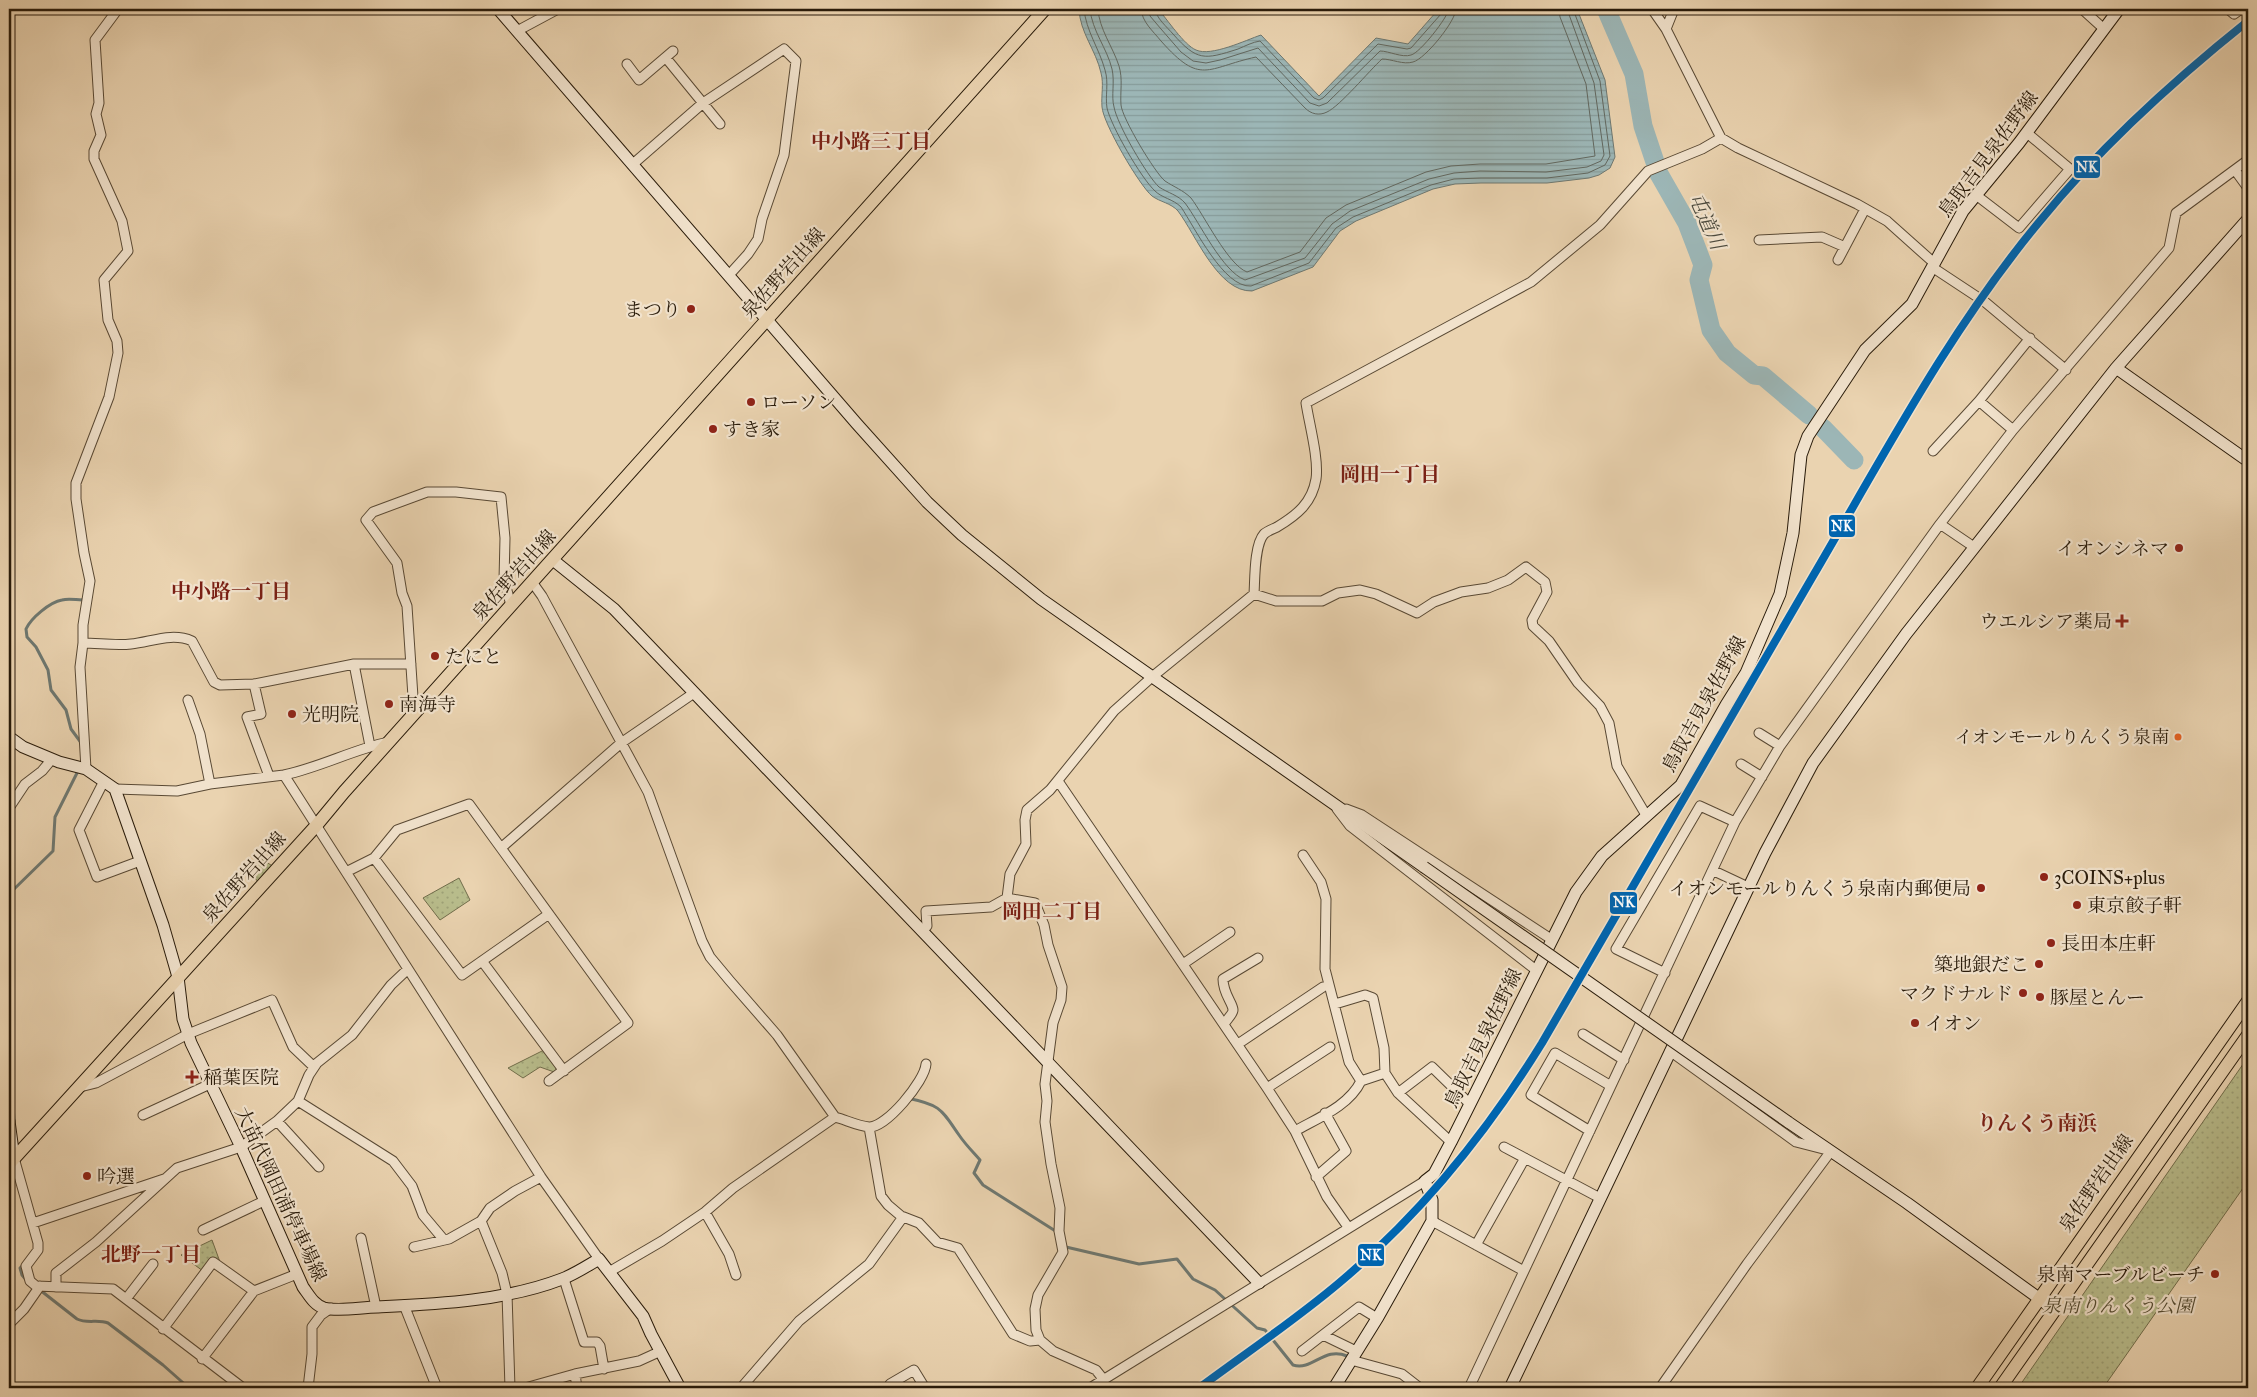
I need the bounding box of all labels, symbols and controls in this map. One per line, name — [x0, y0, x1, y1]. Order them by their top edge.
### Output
street label: 鳥取吉見泉佐野線 — [1933, 86, 2043, 222]
district label: 中小路三丁目 — [811, 129, 931, 153]
line badge: NK — [2073, 155, 2101, 179]
text: NK — [2076, 159, 2099, 176]
water label: 屯道川 — [1684, 189, 1731, 255]
street label: 泉佐野岩出線 — [736, 223, 830, 323]
place label: まつり — [624, 298, 681, 321]
marker: まつり — [685, 303, 697, 315]
place label: ローソン — [761, 391, 836, 414]
marker: ローソン — [745, 396, 757, 408]
place label: すき家 — [723, 418, 780, 441]
marker: すき家 — [707, 423, 719, 435]
district label: 岡田一丁目 — [1340, 462, 1440, 486]
line badge: NK — [1828, 514, 1856, 538]
text: NK — [1831, 518, 1854, 535]
street label: 泉佐野岩出線 — [467, 525, 561, 625]
place label: イオンシネマ — [2057, 537, 2169, 560]
marker: イオンシネマ — [2173, 542, 2185, 554]
district label: 中小路一丁目 — [171, 579, 291, 603]
place label: ウエルシア薬局 — [1979, 610, 2112, 633]
marker: ウエルシア薬局 — [2116, 615, 2128, 627]
street label: 鳥取吉見泉佐野線 — [1657, 632, 1751, 776]
place label: たにと — [445, 645, 502, 668]
marker: たにと — [429, 650, 441, 662]
place label: 南海寺 — [399, 693, 456, 716]
marker: 南海寺 — [383, 698, 395, 710]
place label: 光明院 — [302, 703, 359, 726]
marker: 光明院 — [286, 708, 298, 720]
place label: イオンモールりんくう泉南 — [1955, 726, 2169, 748]
marker: イオンモールりんくう泉南 — [2173, 732, 2183, 742]
street label: 泉佐野岩出線 — [197, 827, 291, 927]
place label: 3COINS+plus — [2054, 866, 2165, 889]
marker: 3COINS+plus — [2038, 871, 2050, 883]
place label: イオンモールりんくう泉南内郵便局 — [1669, 877, 1971, 900]
marker: イオンモールりんくう泉南内郵便局 — [1975, 882, 1987, 894]
line badge: NK — [1609, 891, 1638, 915]
text: NK — [1613, 894, 1636, 911]
place label: 東京餃子軒 — [2087, 894, 2182, 917]
district label: 岡田二丁目 — [1002, 899, 1102, 923]
marker: 東京餃子軒 — [2071, 899, 2083, 911]
place label: 長田本庄軒 — [2061, 932, 2156, 955]
marker: 長田本庄軒 — [2045, 937, 2057, 949]
place label: 築地銀だこ — [1934, 953, 2029, 976]
marker: 築地銀だこ — [2033, 958, 2045, 970]
street label: 鳥取吉見泉佐野線 — [1439, 965, 1527, 1111]
place label: マクドナルド — [1900, 982, 2013, 1005]
place label: 豚屋とんー — [2050, 986, 2145, 1009]
marker: マクドナルド — [2017, 987, 2029, 999]
marker: 豚屋とんー — [2034, 991, 2046, 1003]
place label: イオン — [1925, 1012, 1981, 1035]
marker: イオン — [1909, 1017, 1921, 1029]
place label: 稲葉医院 — [203, 1066, 279, 1089]
marker: 稲葉医院 — [185, 1070, 199, 1084]
street label: 大苗代岡田浦停車場線 — [230, 1103, 332, 1285]
district label: りんくう南浜 — [1977, 1111, 2097, 1135]
street label: 泉佐野岩出線 — [2054, 1130, 2138, 1236]
place label: 吟選 — [97, 1165, 135, 1188]
marker: 吟選 — [81, 1170, 93, 1182]
district label: 北野一丁目 — [101, 1242, 201, 1266]
line badge: NK — [1357, 1243, 1385, 1267]
text: NK — [1360, 1247, 1383, 1264]
place label: 泉南マーブルビーチ — [2036, 1263, 2205, 1286]
marker: 泉南マーブルビーチ — [2209, 1268, 2221, 1280]
park label: 泉南りんくう公園 — [2042, 1294, 2197, 1317]

